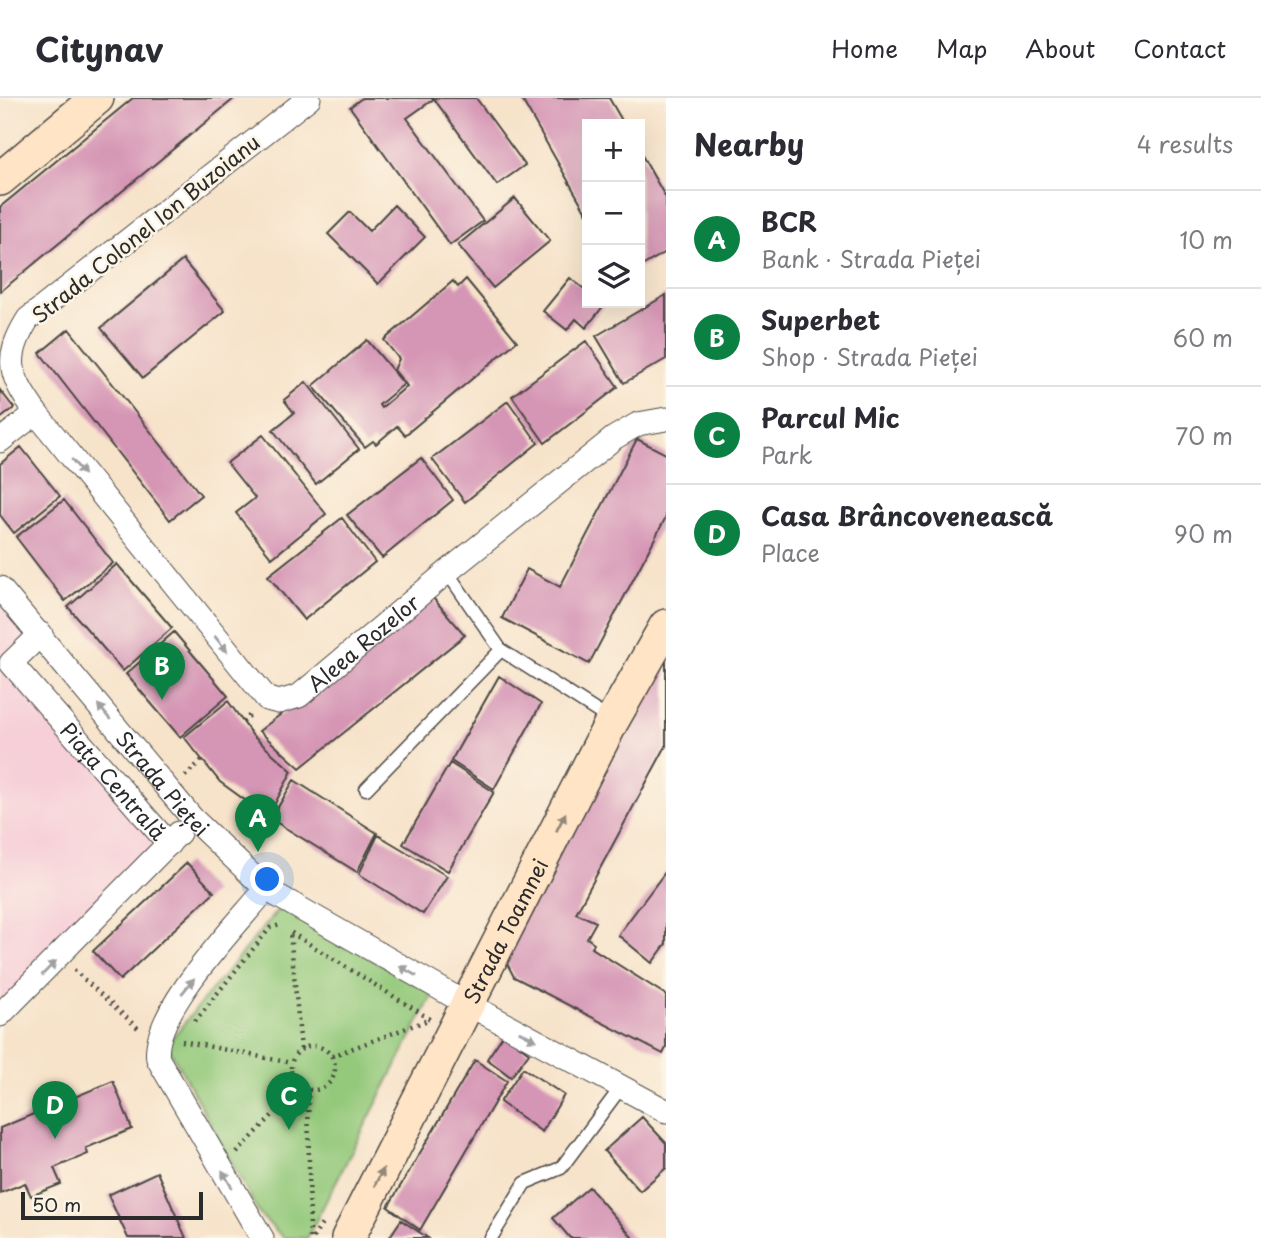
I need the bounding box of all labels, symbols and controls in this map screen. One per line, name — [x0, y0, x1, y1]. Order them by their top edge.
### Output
text: Citynav — [35, 23, 163, 73]
text: Home — [831, 30, 898, 66]
text: Map — [936, 30, 987, 66]
text: About — [1025, 30, 1095, 66]
text: Contact — [1133, 30, 1226, 66]
map controls — [582, 119, 645, 308]
button: + — [582, 119, 645, 182]
text: Nearby — [694, 121, 804, 166]
street label: Strada Colonel Ion Buzoianu — [24, 126, 266, 330]
text: 4 results — [1137, 126, 1233, 161]
button: − — [582, 182, 645, 245]
text: BCR — [761, 202, 817, 241]
text: A — [708, 222, 726, 257]
text: 10 m — [1179, 222, 1233, 257]
text: Bank · Strada Pieței — [761, 241, 981, 276]
button: layers — [582, 245, 645, 308]
text: Superbet — [761, 300, 880, 339]
text: B — [709, 320, 725, 355]
text: 60 m — [1173, 320, 1233, 355]
text: Shop · Strada Pieței — [761, 339, 978, 374]
text: Parcul Mic — [761, 398, 900, 437]
text: C — [708, 418, 726, 453]
text: 70 m — [1175, 418, 1233, 453]
text: Park — [761, 437, 812, 472]
one-way arrow — [71, 457, 86, 475]
text: Casa Brâncovenească — [761, 496, 1053, 535]
text: D — [708, 516, 726, 551]
text: 90 m — [1174, 516, 1233, 551]
text: Place — [761, 535, 820, 570]
street label: Aleea Rozelor — [300, 586, 426, 699]
one-way arrow — [213, 635, 227, 653]
pin: B — [139, 642, 185, 700]
one-way arrow — [97, 704, 112, 722]
street label: Piața Centrală — [53, 715, 175, 847]
street label: Strada Pieței — [109, 723, 217, 843]
pin: A — [235, 794, 281, 852]
one-way arrow — [555, 812, 566, 832]
street label: Strada Toamnei — [454, 853, 555, 1009]
your location — [250, 862, 284, 896]
one-way arrow — [41, 959, 58, 976]
one-way arrow — [398, 965, 418, 977]
one-way arrow — [180, 977, 195, 994]
one-way arrow — [518, 1030, 538, 1042]
pin: C — [266, 1072, 312, 1130]
pin: D — [32, 1081, 78, 1139]
one-way arrow — [373, 1167, 384, 1187]
one-way arrow — [222, 1169, 234, 1189]
scale bar — [21, 1189, 203, 1221]
text: 50 m — [32, 1190, 81, 1218]

